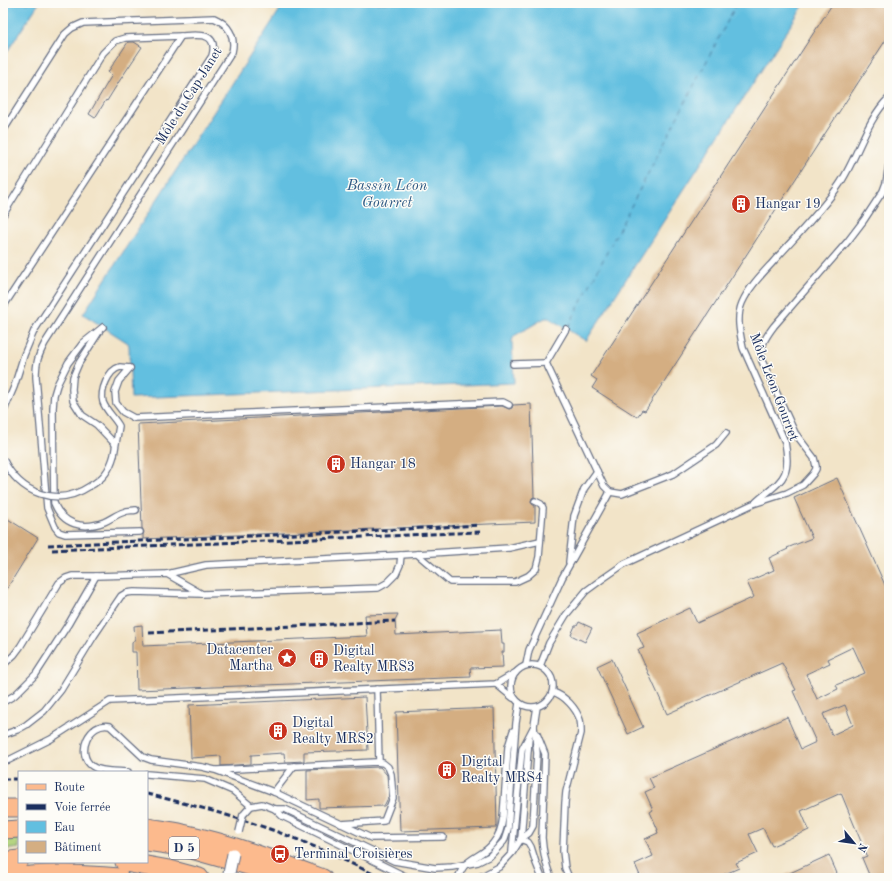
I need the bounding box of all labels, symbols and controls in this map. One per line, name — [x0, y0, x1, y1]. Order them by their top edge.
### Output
street label: Môle du Cap Janet — [153, 45, 225, 147]
water label: Bassin Léon Gourret — [346, 179, 428, 211]
building icon: Hangar 19 — [730, 193, 752, 215]
place label: Hangar 19 — [755, 197, 821, 211]
street label: Môle Léon Gourret — [747, 331, 801, 443]
building icon: Hangar 18 — [325, 453, 347, 475]
place label: Hangar 18 — [350, 457, 416, 471]
place label: Datacenter Martha — [206, 643, 273, 673]
place label: Digital Realty MRS3 — [333, 644, 415, 674]
place icon: Datacenter Martha — [276, 647, 298, 669]
building icon: Digital Realty MRS3 — [308, 648, 330, 670]
place label: Digital Realty MRS2 — [292, 716, 374, 746]
building icon: Digital Realty MRS2 — [267, 720, 289, 742]
place label: Digital Realty MRS4 — [461, 755, 543, 785]
building icon: Digital Realty MRS4 — [436, 759, 458, 781]
legend — [18, 771, 148, 863]
text: Route — [54, 782, 85, 794]
text: Voie ferrée — [54, 802, 111, 814]
text: Eau — [54, 822, 75, 834]
north arrow — [834, 823, 874, 863]
road number: D 5 — [169, 837, 199, 859]
text: N — [854, 841, 868, 854]
text: Bâtiment — [54, 842, 101, 854]
bus stop icon: Terminal Croisières — [269, 843, 291, 865]
place label: Terminal Croisières — [294, 847, 413, 861]

